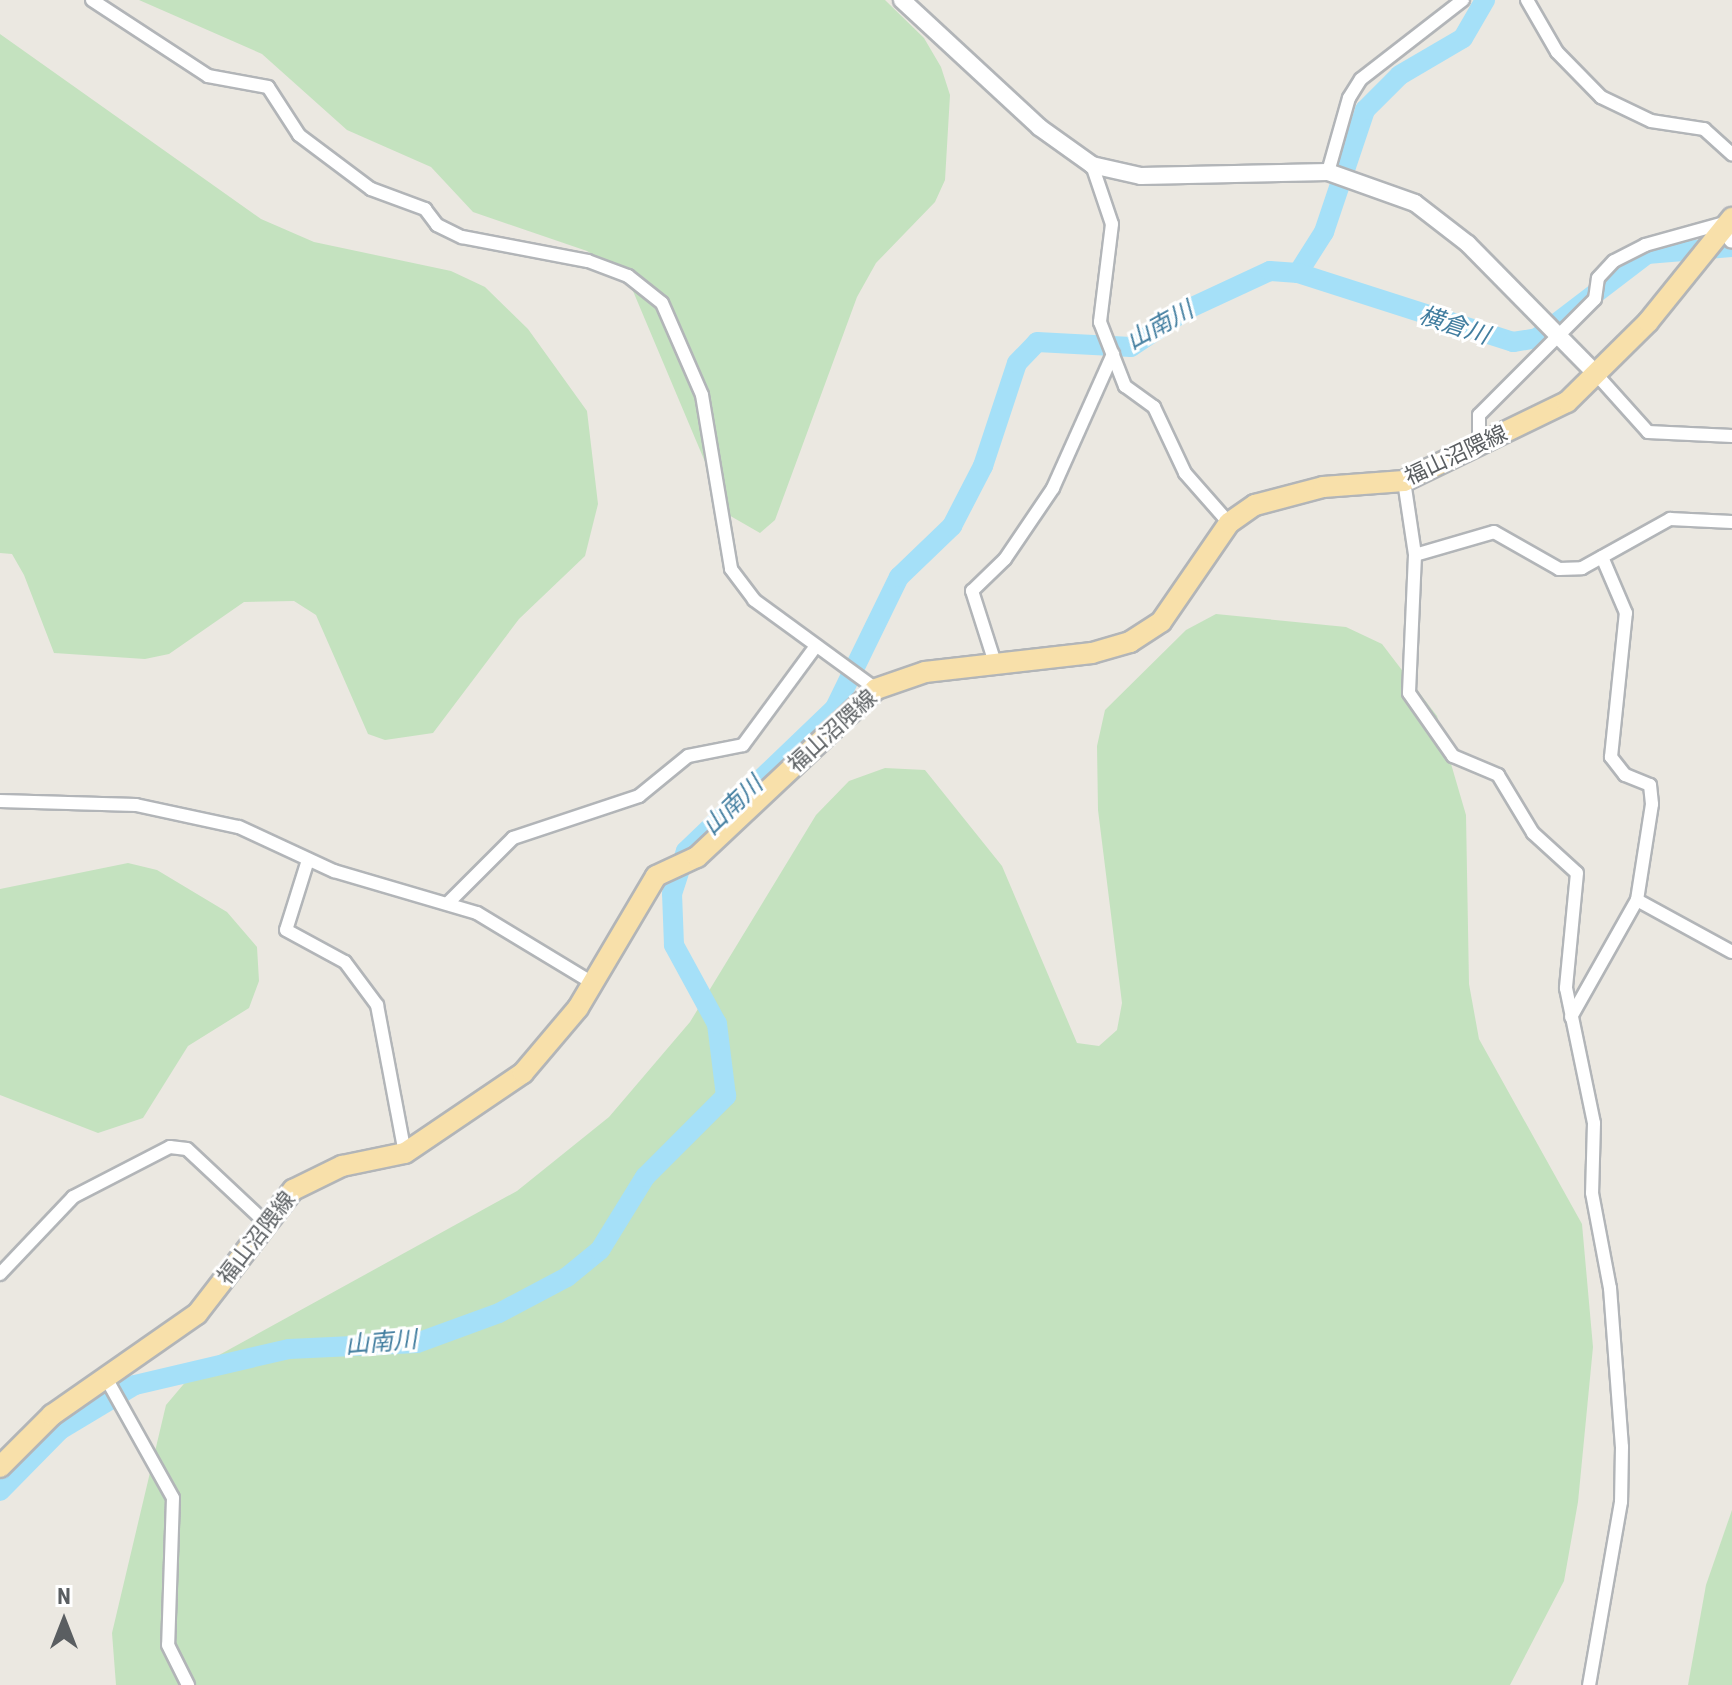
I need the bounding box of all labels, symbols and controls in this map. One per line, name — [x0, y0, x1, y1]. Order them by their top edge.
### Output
water label: 山南川 — [1122, 296, 1198, 356]
water label: 横倉川 — [1415, 301, 1493, 351]
street label: 福山沼隈線 — [1401, 420, 1511, 490]
street label: 福山沼隈線 — [782, 684, 882, 778]
water label: 山南川 — [697, 771, 769, 841]
street label: 福山沼隈線 — [212, 1187, 300, 1289]
water label: 山南川 — [344, 1326, 418, 1360]
north arrow — [24, 1581, 104, 1661]
text: N — [57, 1584, 71, 1609]

